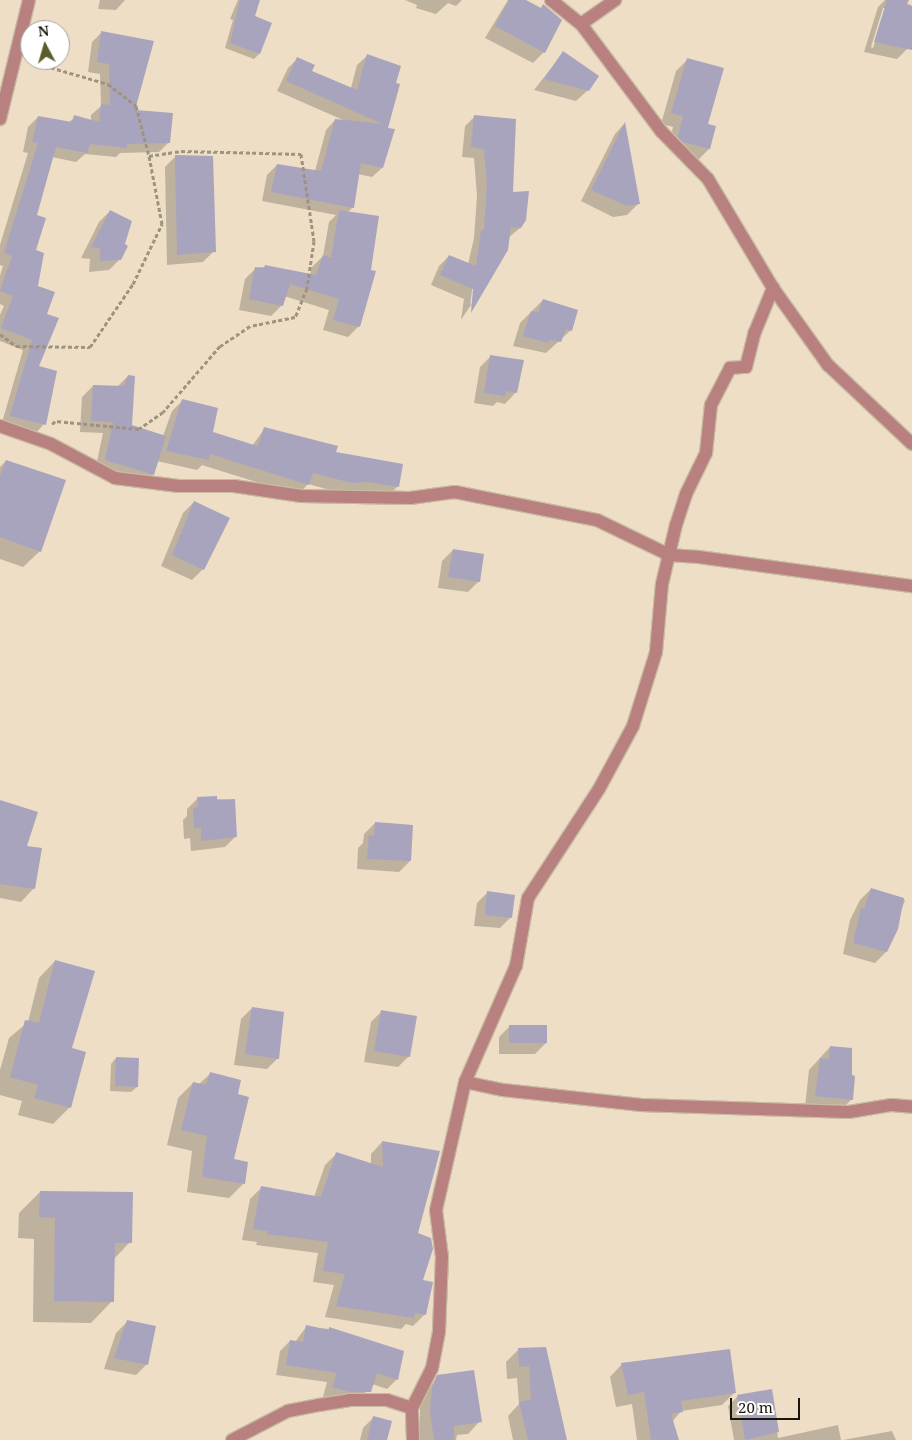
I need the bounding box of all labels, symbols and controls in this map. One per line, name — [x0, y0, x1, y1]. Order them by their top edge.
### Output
north arrow — [20, 20, 70, 70]
text: N — [37, 21, 50, 41]
scale bar — [732, 1388, 802, 1420]
text: 20 m — [738, 1397, 773, 1417]

